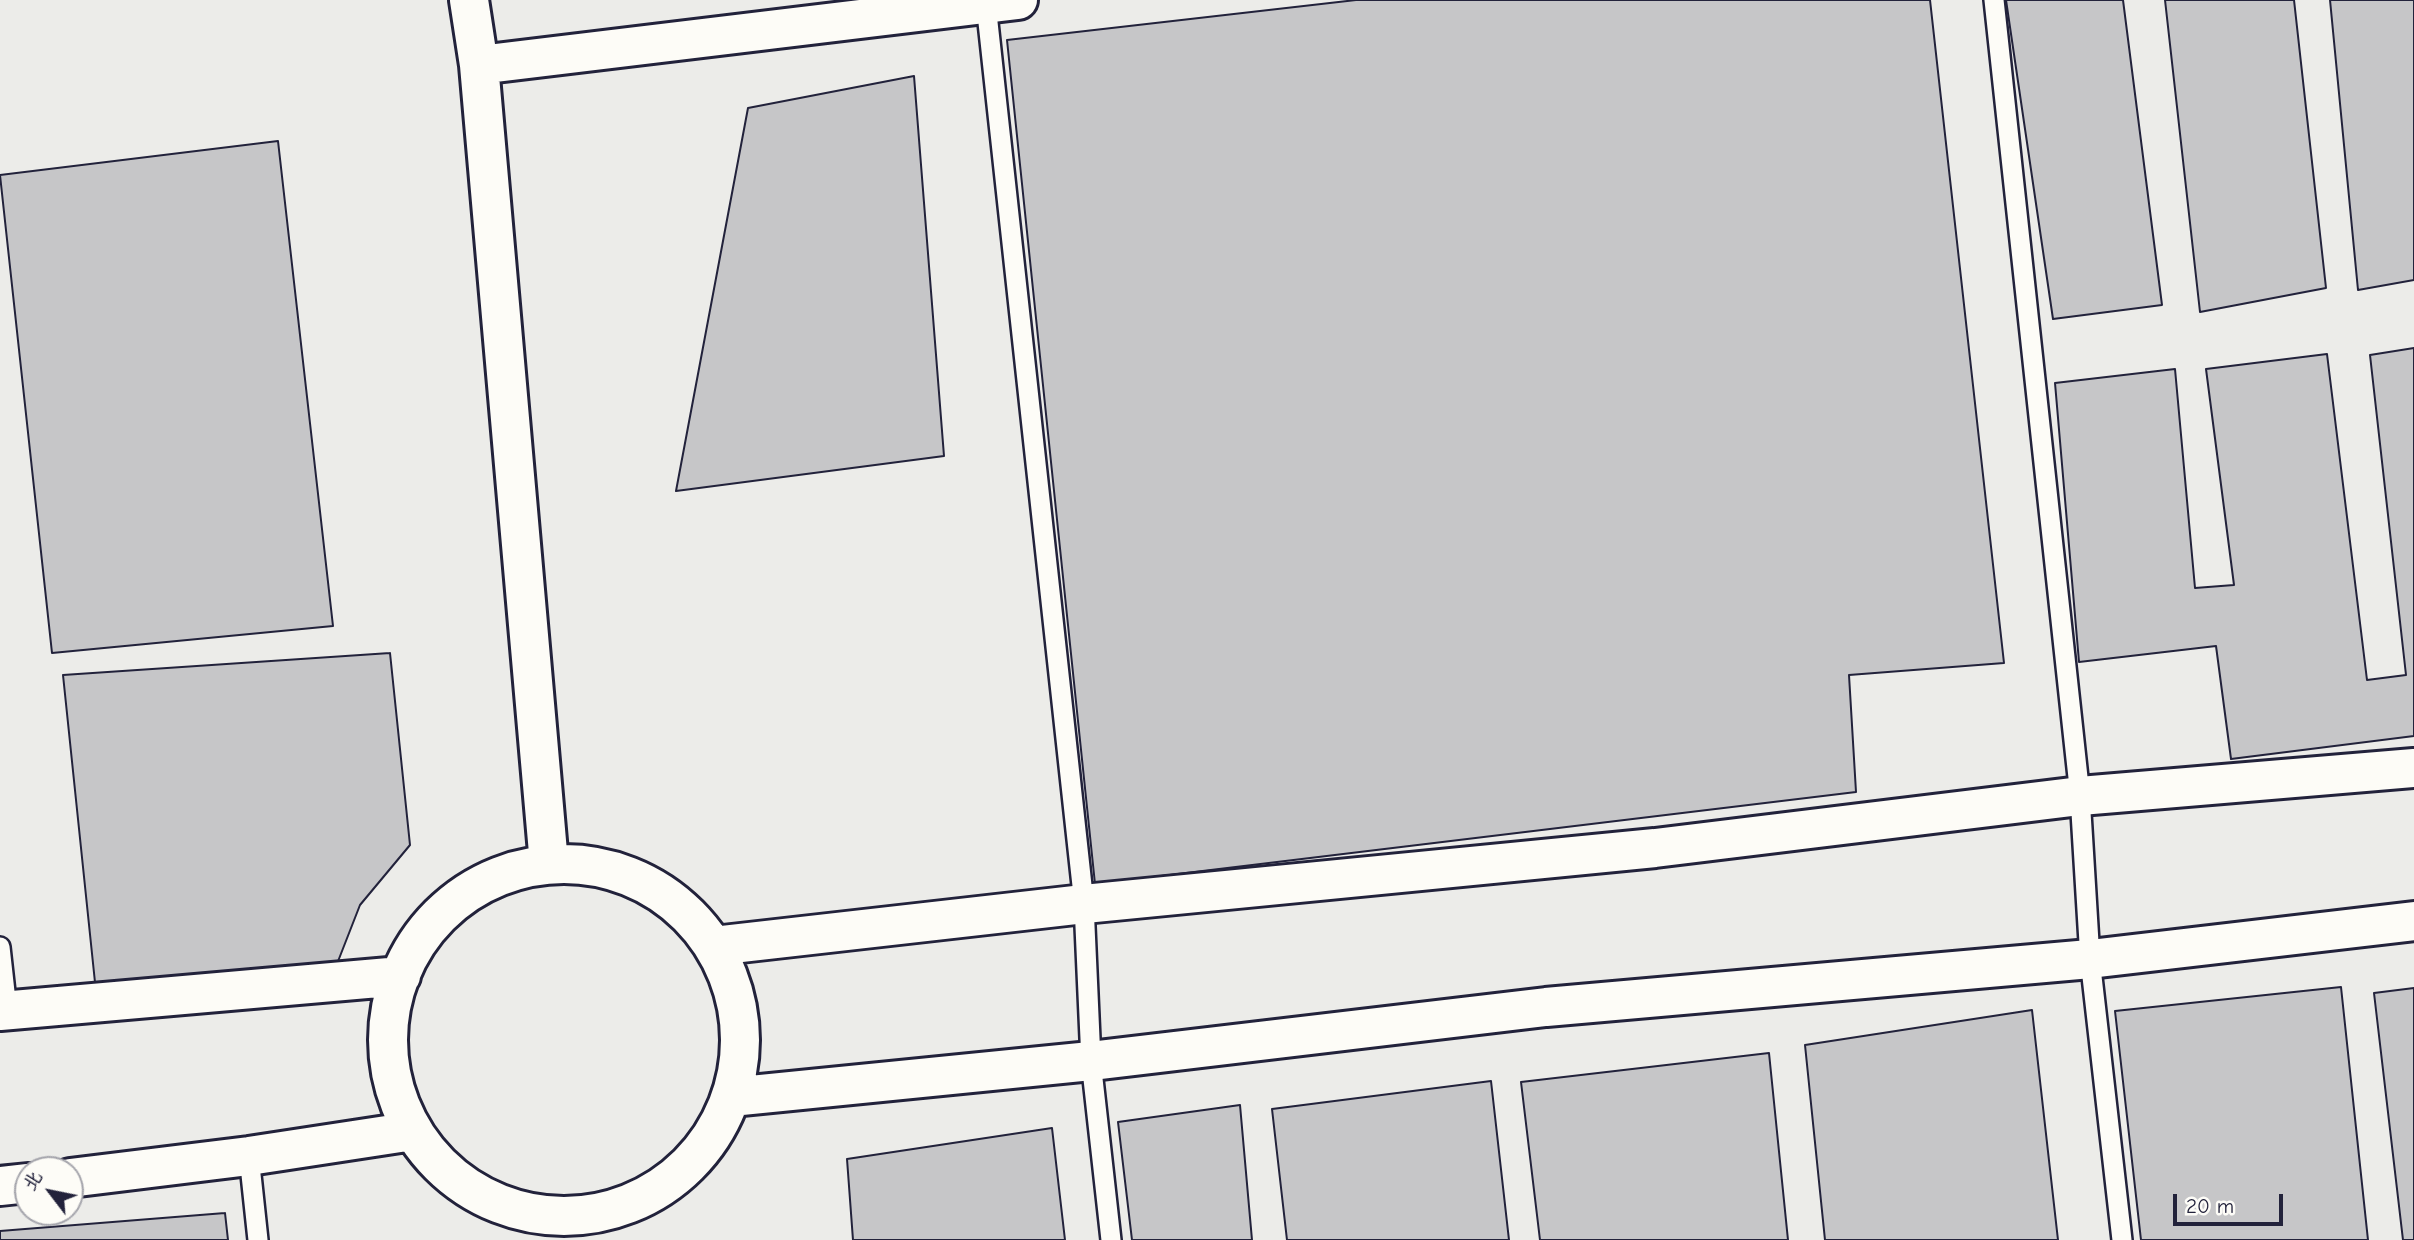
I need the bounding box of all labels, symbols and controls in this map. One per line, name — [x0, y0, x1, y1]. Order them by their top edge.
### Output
north arrow — [14, 1156, 84, 1226]
text: 北 — [19, 1167, 47, 1195]
scale bar — [2176, 1180, 2286, 1224]
text: 20 m — [2186, 1194, 2234, 1218]

